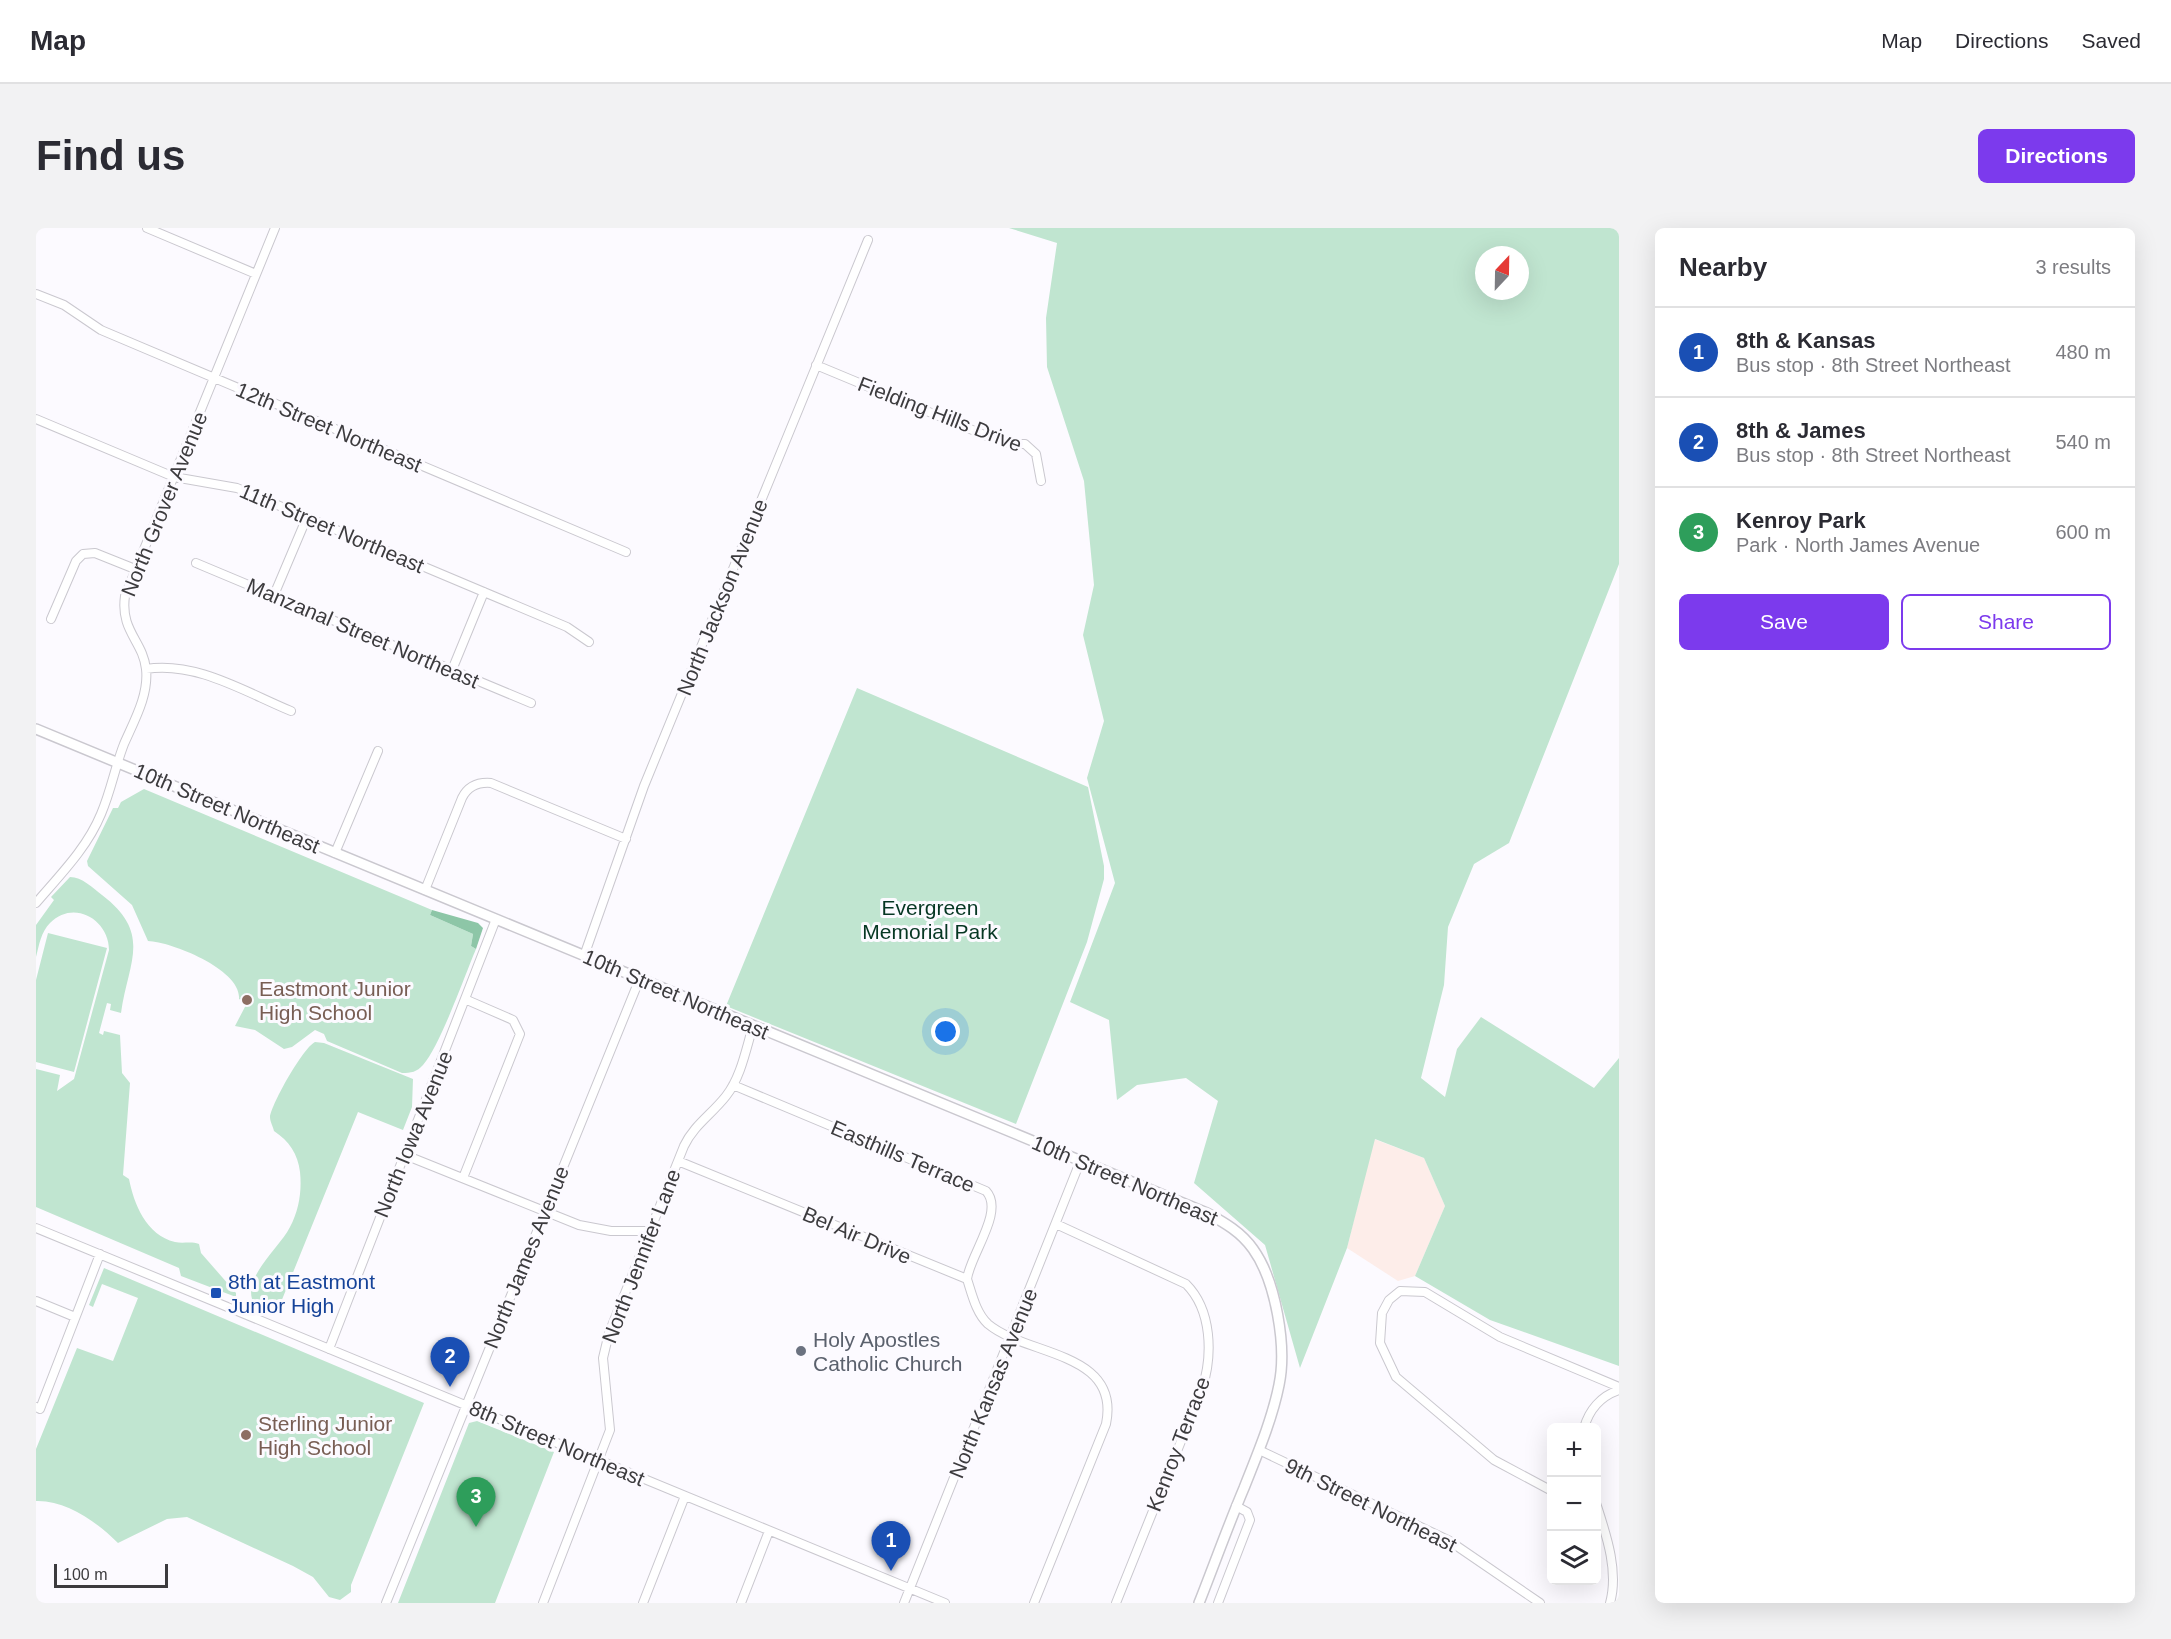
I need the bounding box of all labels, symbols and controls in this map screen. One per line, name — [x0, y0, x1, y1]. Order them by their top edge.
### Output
text: Map — [30, 25, 86, 56]
text: Map — [1881, 29, 1922, 52]
text: Directions — [1955, 29, 2048, 52]
text: Saved — [2081, 29, 2141, 52]
button: Directions — [1978, 129, 2135, 183]
text: Find us — [36, 132, 185, 179]
north arrow — [1475, 246, 1529, 300]
text: Nearby — [1679, 252, 1767, 282]
text: 3 results — [2035, 256, 2111, 278]
text: 8th & Kansas — [1736, 328, 1875, 353]
text: 1 — [1693, 341, 1704, 363]
text: 480 m — [2055, 341, 2111, 363]
text: Bus stop · 8th Street Northeast — [1736, 354, 2011, 376]
street label: Fielding Hills Drive — [855, 372, 1025, 456]
street label: 12th Street Northeast — [233, 377, 426, 477]
street label: North Grover Avenue — [116, 408, 212, 600]
text: 8th & James — [1736, 418, 1866, 443]
text: 2 — [1693, 431, 1704, 453]
text: 540 m — [2055, 431, 2111, 453]
text: Bus stop · 8th Street Northeast — [1736, 444, 2011, 466]
street label: 11th Street Northeast — [236, 479, 428, 577]
street label: North Jackson Avenue — [672, 495, 772, 699]
text: Kenroy Park — [1736, 508, 1866, 533]
text: 3 — [1693, 521, 1704, 543]
text: 600 m — [2055, 521, 2111, 543]
text: Park · North James Avenue — [1736, 534, 1980, 556]
street label: Manzanal Street Northeast — [244, 574, 483, 692]
button: Save — [1679, 594, 1889, 650]
button: Share — [1901, 594, 2111, 650]
street label: 10th Street Northeast — [131, 758, 324, 858]
park label: Evergreen Memorial Park — [862, 896, 998, 943]
street label: 10th Street Northeast — [580, 944, 773, 1044]
place label: Eastmont Junior High School — [259, 977, 411, 1024]
marker: Eastmont Junior High School — [240, 993, 254, 1007]
your location — [931, 1017, 960, 1046]
street label: North Iowa Avenue — [369, 1048, 457, 1220]
street label: Easthills Terrace — [828, 1115, 978, 1197]
street label: 10th Street Northeast — [1029, 1130, 1222, 1230]
street label: North James Avenue — [479, 1162, 573, 1352]
street label: North Jennifer Lane — [597, 1166, 685, 1346]
street label: Bel Air Drive — [799, 1202, 915, 1268]
place label: 8th at Eastmont Junior High — [228, 1270, 375, 1317]
street label: North Kansas Avenue — [944, 1285, 1042, 1481]
marker: 8th at Eastmont Junior High — [209, 1286, 223, 1300]
place label: Holy Apostles Catholic Church — [813, 1328, 962, 1375]
pin: 2 — [430, 1338, 470, 1387]
marker: Holy Apostles Catholic Church — [794, 1344, 808, 1358]
street label: Kenroy Terrace — [1142, 1374, 1214, 1514]
street label: 8th Street Northeast — [466, 1396, 648, 1490]
place label: Sterling Junior High School — [258, 1412, 392, 1459]
map controls — [1547, 1423, 1601, 1585]
button: + — [1547, 1423, 1601, 1477]
marker: Sterling Junior High School — [239, 1428, 253, 1442]
street label: 9th Street Northeast — [1282, 1453, 1461, 1557]
button: − — [1547, 1477, 1601, 1531]
pin: 3 — [456, 1478, 496, 1527]
pin: 1 — [872, 1522, 910, 1571]
button: layers — [1547, 1531, 1601, 1585]
scale bar — [54, 1561, 168, 1588]
text: 100 m — [63, 1566, 107, 1583]

